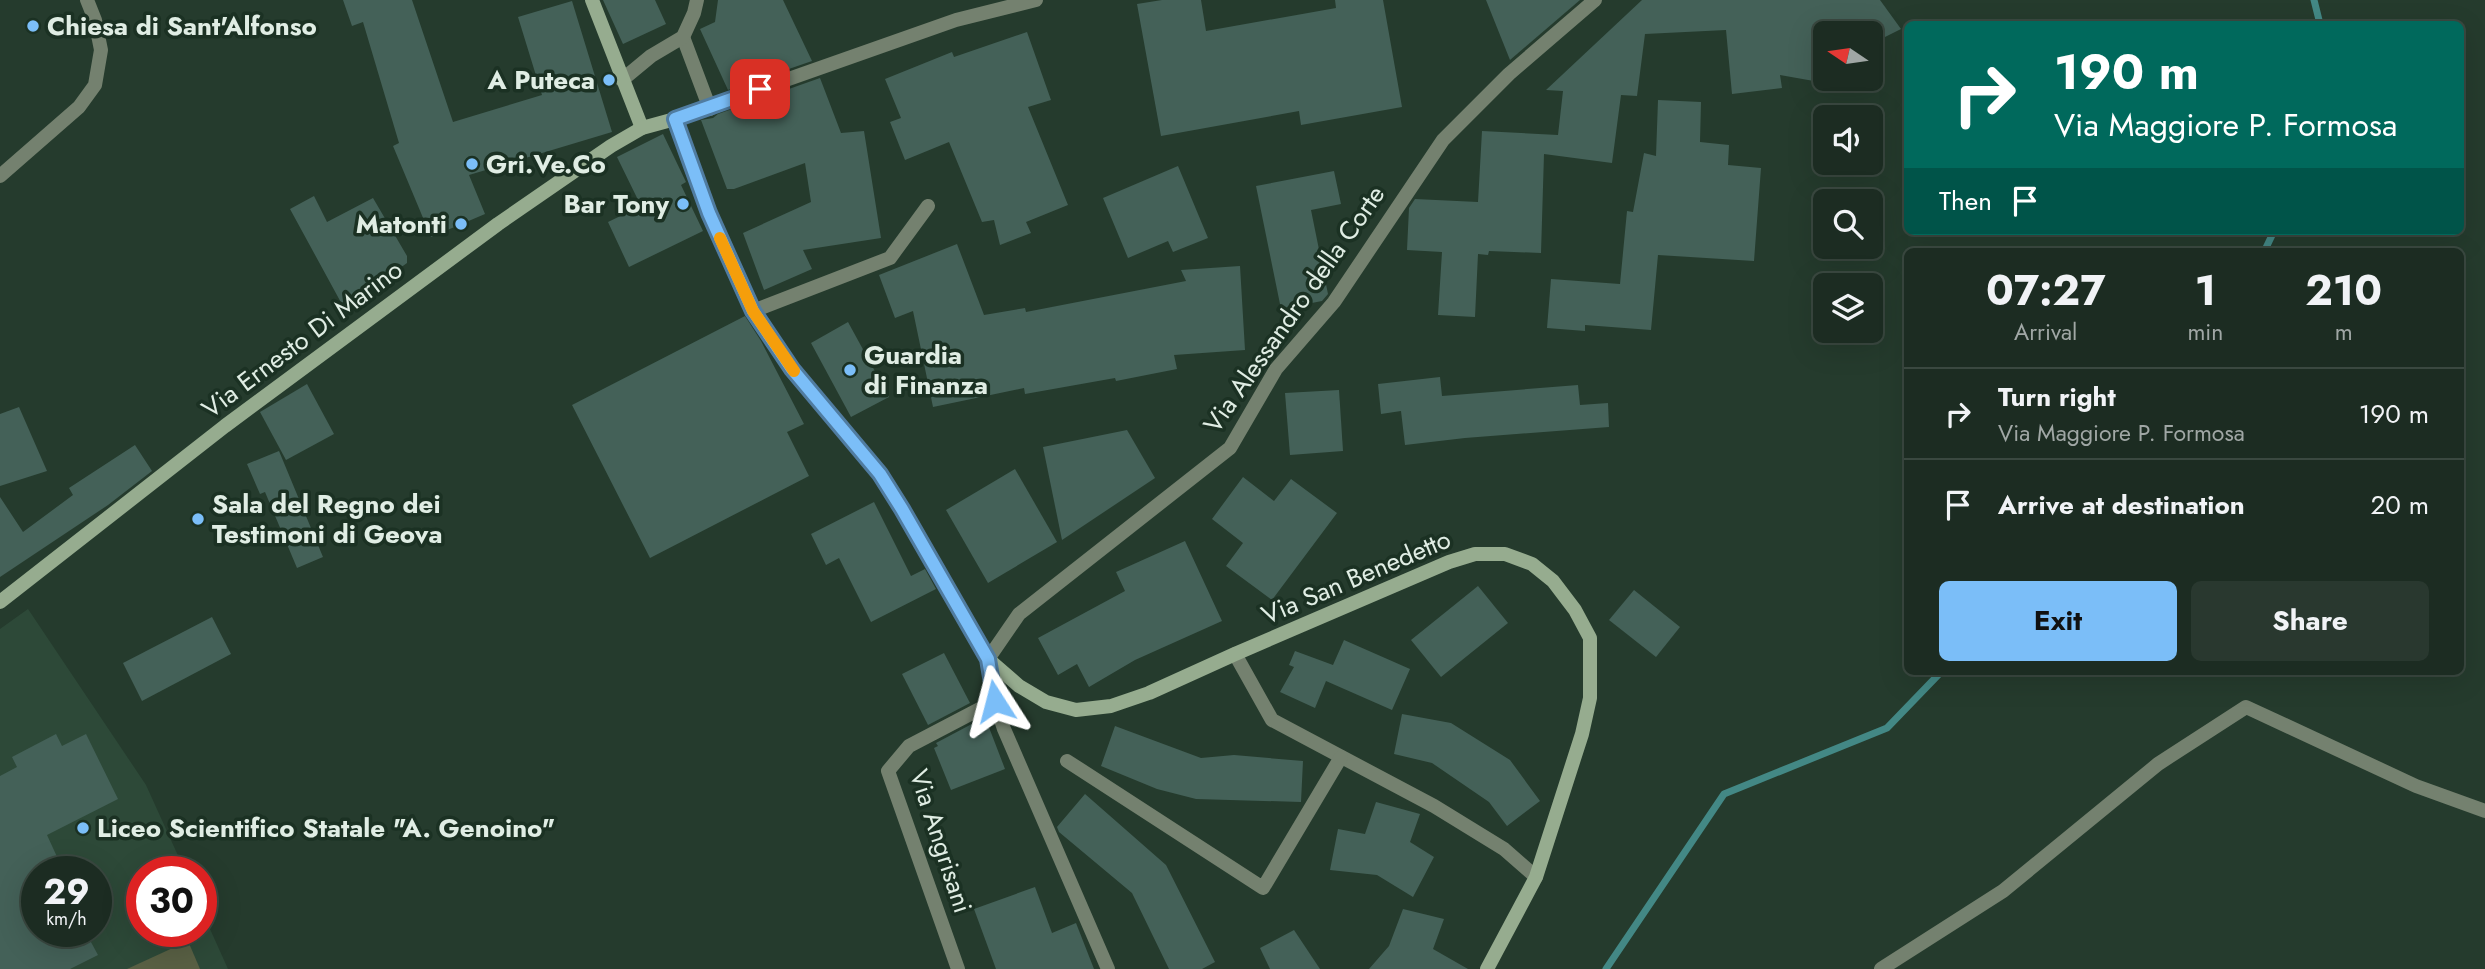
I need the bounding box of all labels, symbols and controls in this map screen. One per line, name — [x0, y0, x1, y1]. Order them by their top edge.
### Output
place label: Chiesa di Sant'Alfonso — [47, 7, 317, 45]
marker: Chiesa di Sant'Alfonso — [25, 18, 41, 34]
north arrow — [1813, 21, 1883, 91]
map controls — [1813, 21, 1883, 343]
text: 190 m — [2054, 37, 2199, 107]
icon: right — [1939, 49, 2030, 140]
pin — [730, 59, 790, 119]
place label: A Puteca — [486, 61, 595, 99]
icon: arrive — [741, 70, 779, 108]
marker: A Puteca — [601, 72, 617, 88]
text: Via Maggiore P. Formosa — [2054, 102, 2397, 148]
button: sound — [1813, 105, 1883, 175]
place label: Gri.Ve.Co — [486, 145, 606, 183]
marker: Gri.Ve.Co — [464, 156, 480, 172]
street label: Via Alessandro della Corte — [1194, 178, 1394, 440]
text: Then — [1939, 182, 1992, 220]
icon: arrive — [2006, 182, 2044, 220]
place label: Bar Tony — [564, 185, 669, 223]
button: search — [1813, 189, 1883, 259]
marker: Bar Tony — [675, 196, 691, 212]
place label: Matonti — [356, 205, 447, 243]
marker: Matonti — [453, 216, 469, 232]
street label: Via Ernesto Di Marino — [194, 251, 410, 427]
text: 07:27 — [1986, 260, 2105, 321]
text: 1 — [2195, 260, 2216, 321]
text: 210 — [2305, 260, 2382, 321]
button: layers — [1813, 273, 1883, 343]
text: Arrival — [2014, 315, 2077, 349]
text: min — [2187, 315, 2223, 349]
text: m — [2335, 315, 2353, 349]
place label: Guardia di Finanza — [864, 336, 988, 404]
marker: Guardia di Finanza — [842, 362, 858, 378]
text: Turn right — [1998, 378, 2116, 416]
icon: right — [1939, 395, 1977, 433]
text: 190 m — [2359, 395, 2429, 433]
text: Via Maggiore P. Formosa — [1998, 416, 2245, 450]
place label: Sala del Regno dei Testimoni di Geova — [212, 485, 443, 553]
icon: arrive — [1939, 486, 1977, 524]
text: Arrive at destination — [1998, 486, 2245, 524]
text: 20 m — [2371, 486, 2429, 524]
marker: Sala del Regno dei Testimoni di Geova — [190, 511, 206, 527]
street label: Via San Benedetto — [1255, 520, 1457, 634]
button: Exit — [1939, 581, 2177, 661]
button: Share — [2191, 581, 2429, 661]
position arrow — [958, 664, 1032, 738]
street label: Via Angrisani — [900, 764, 982, 918]
place label: Liceo Scientifico Statale "A. Genoino" — [97, 809, 555, 847]
marker: Liceo Scientifico Statale "A. Genoino" — [75, 820, 91, 836]
speed limit sign: 30 — [126, 856, 217, 947]
text: 29 — [43, 867, 90, 917]
text: km/h — [46, 906, 87, 932]

